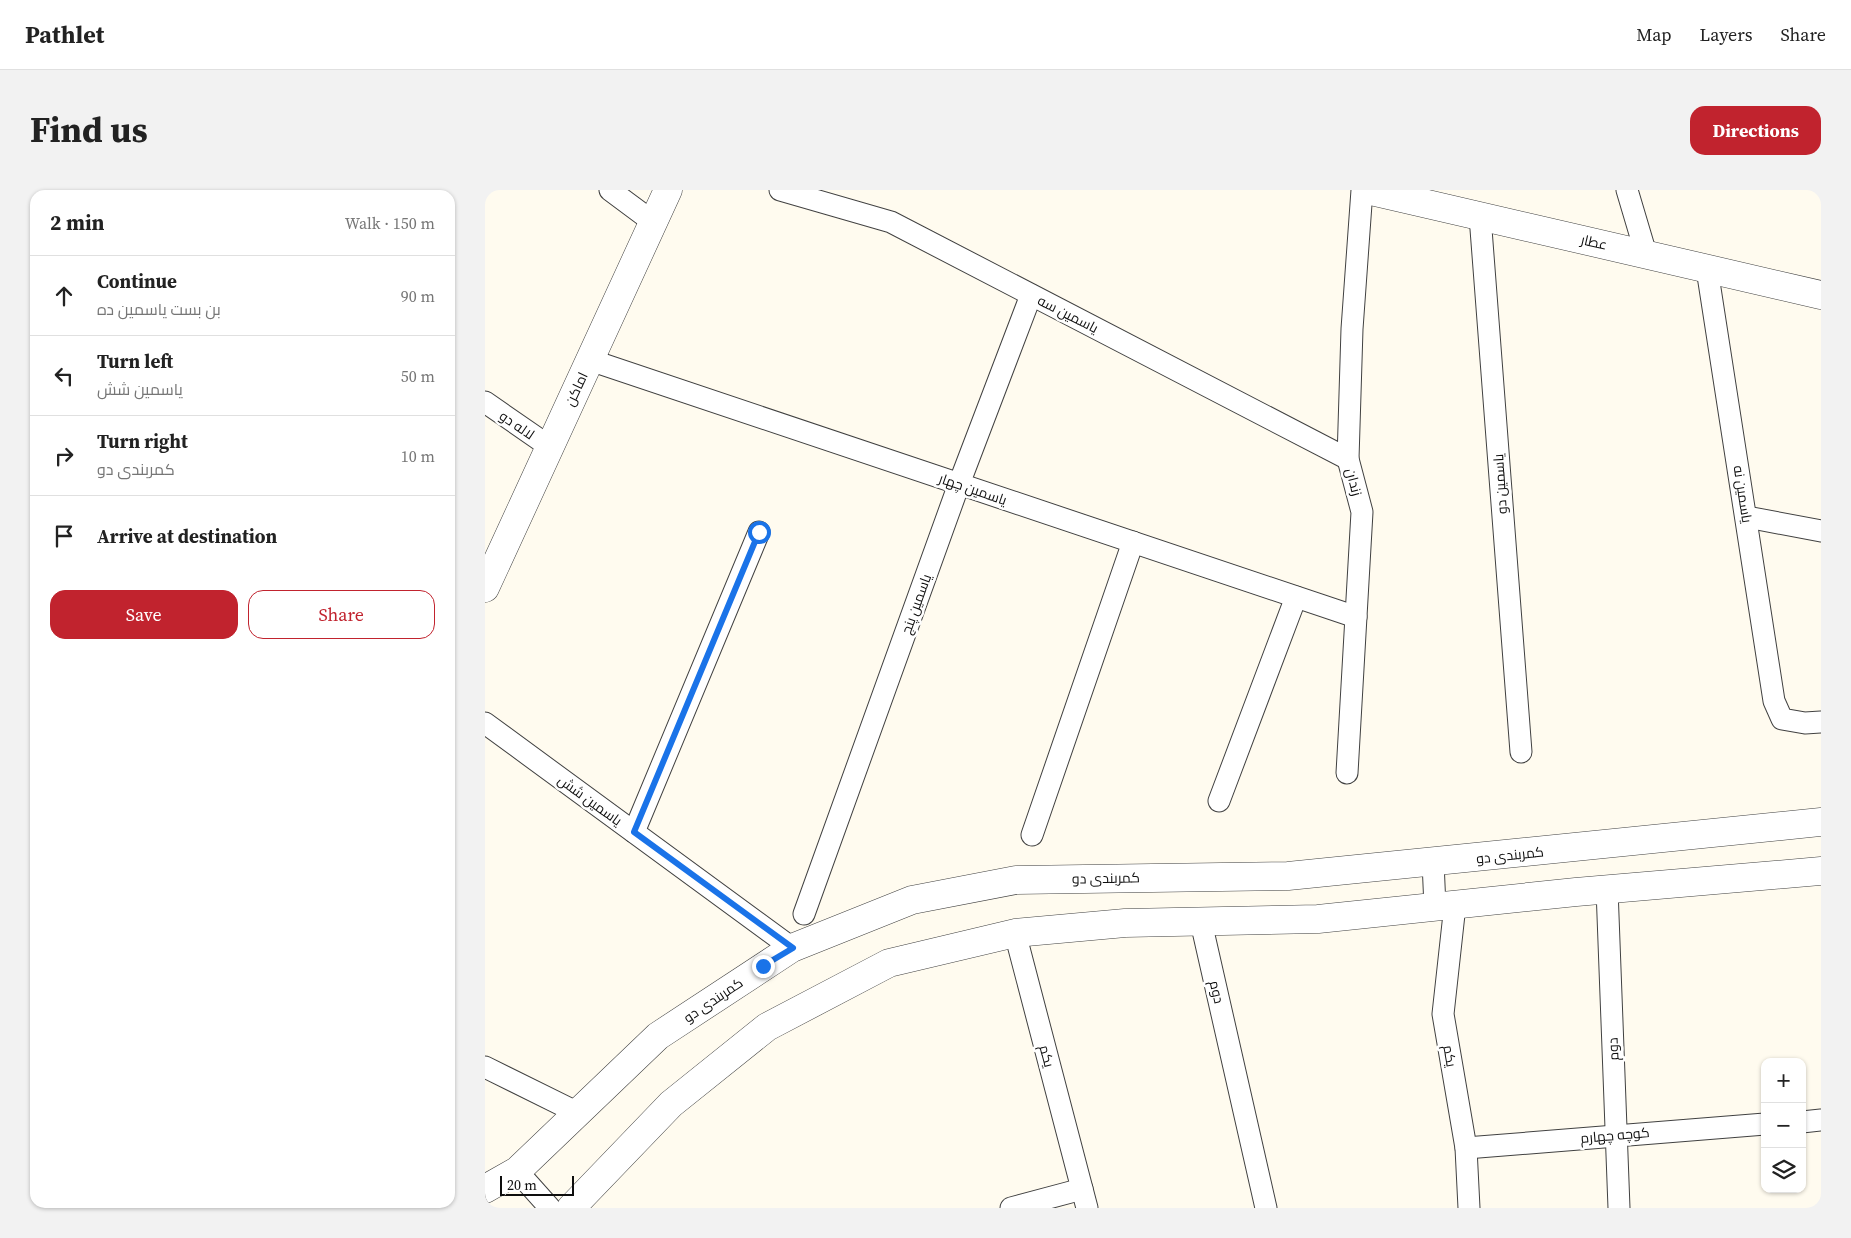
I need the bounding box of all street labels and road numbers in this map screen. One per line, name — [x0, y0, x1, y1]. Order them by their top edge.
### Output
street label: عطار — [1578, 229, 1609, 255]
street label: یاسمین سه — [1034, 290, 1102, 338]
street label: اماکن — [559, 369, 593, 409]
street label: لاله دو — [495, 406, 539, 444]
street label: یاسمین دو — [1488, 453, 1512, 515]
street label: یاسمین نه — [1729, 464, 1757, 524]
street label: زندان — [1341, 466, 1367, 498]
street label: یاسمین چهار — [935, 468, 1010, 510]
street label: یاسمین پنج — [896, 571, 936, 637]
street label: یاسمین شش — [554, 770, 626, 830]
street label: کمربندی دو — [1475, 842, 1545, 868]
street label: کمربندی دو — [1072, 867, 1140, 889]
street label: کمربندی دو — [679, 973, 747, 1027]
street label: دوم — [1205, 978, 1229, 1006]
street label: دوم — [1603, 1037, 1623, 1061]
street label: یکم — [1034, 1043, 1060, 1070]
street label: یکم — [1438, 1043, 1462, 1069]
street label: کوچه چهارم — [1579, 1122, 1651, 1148]

